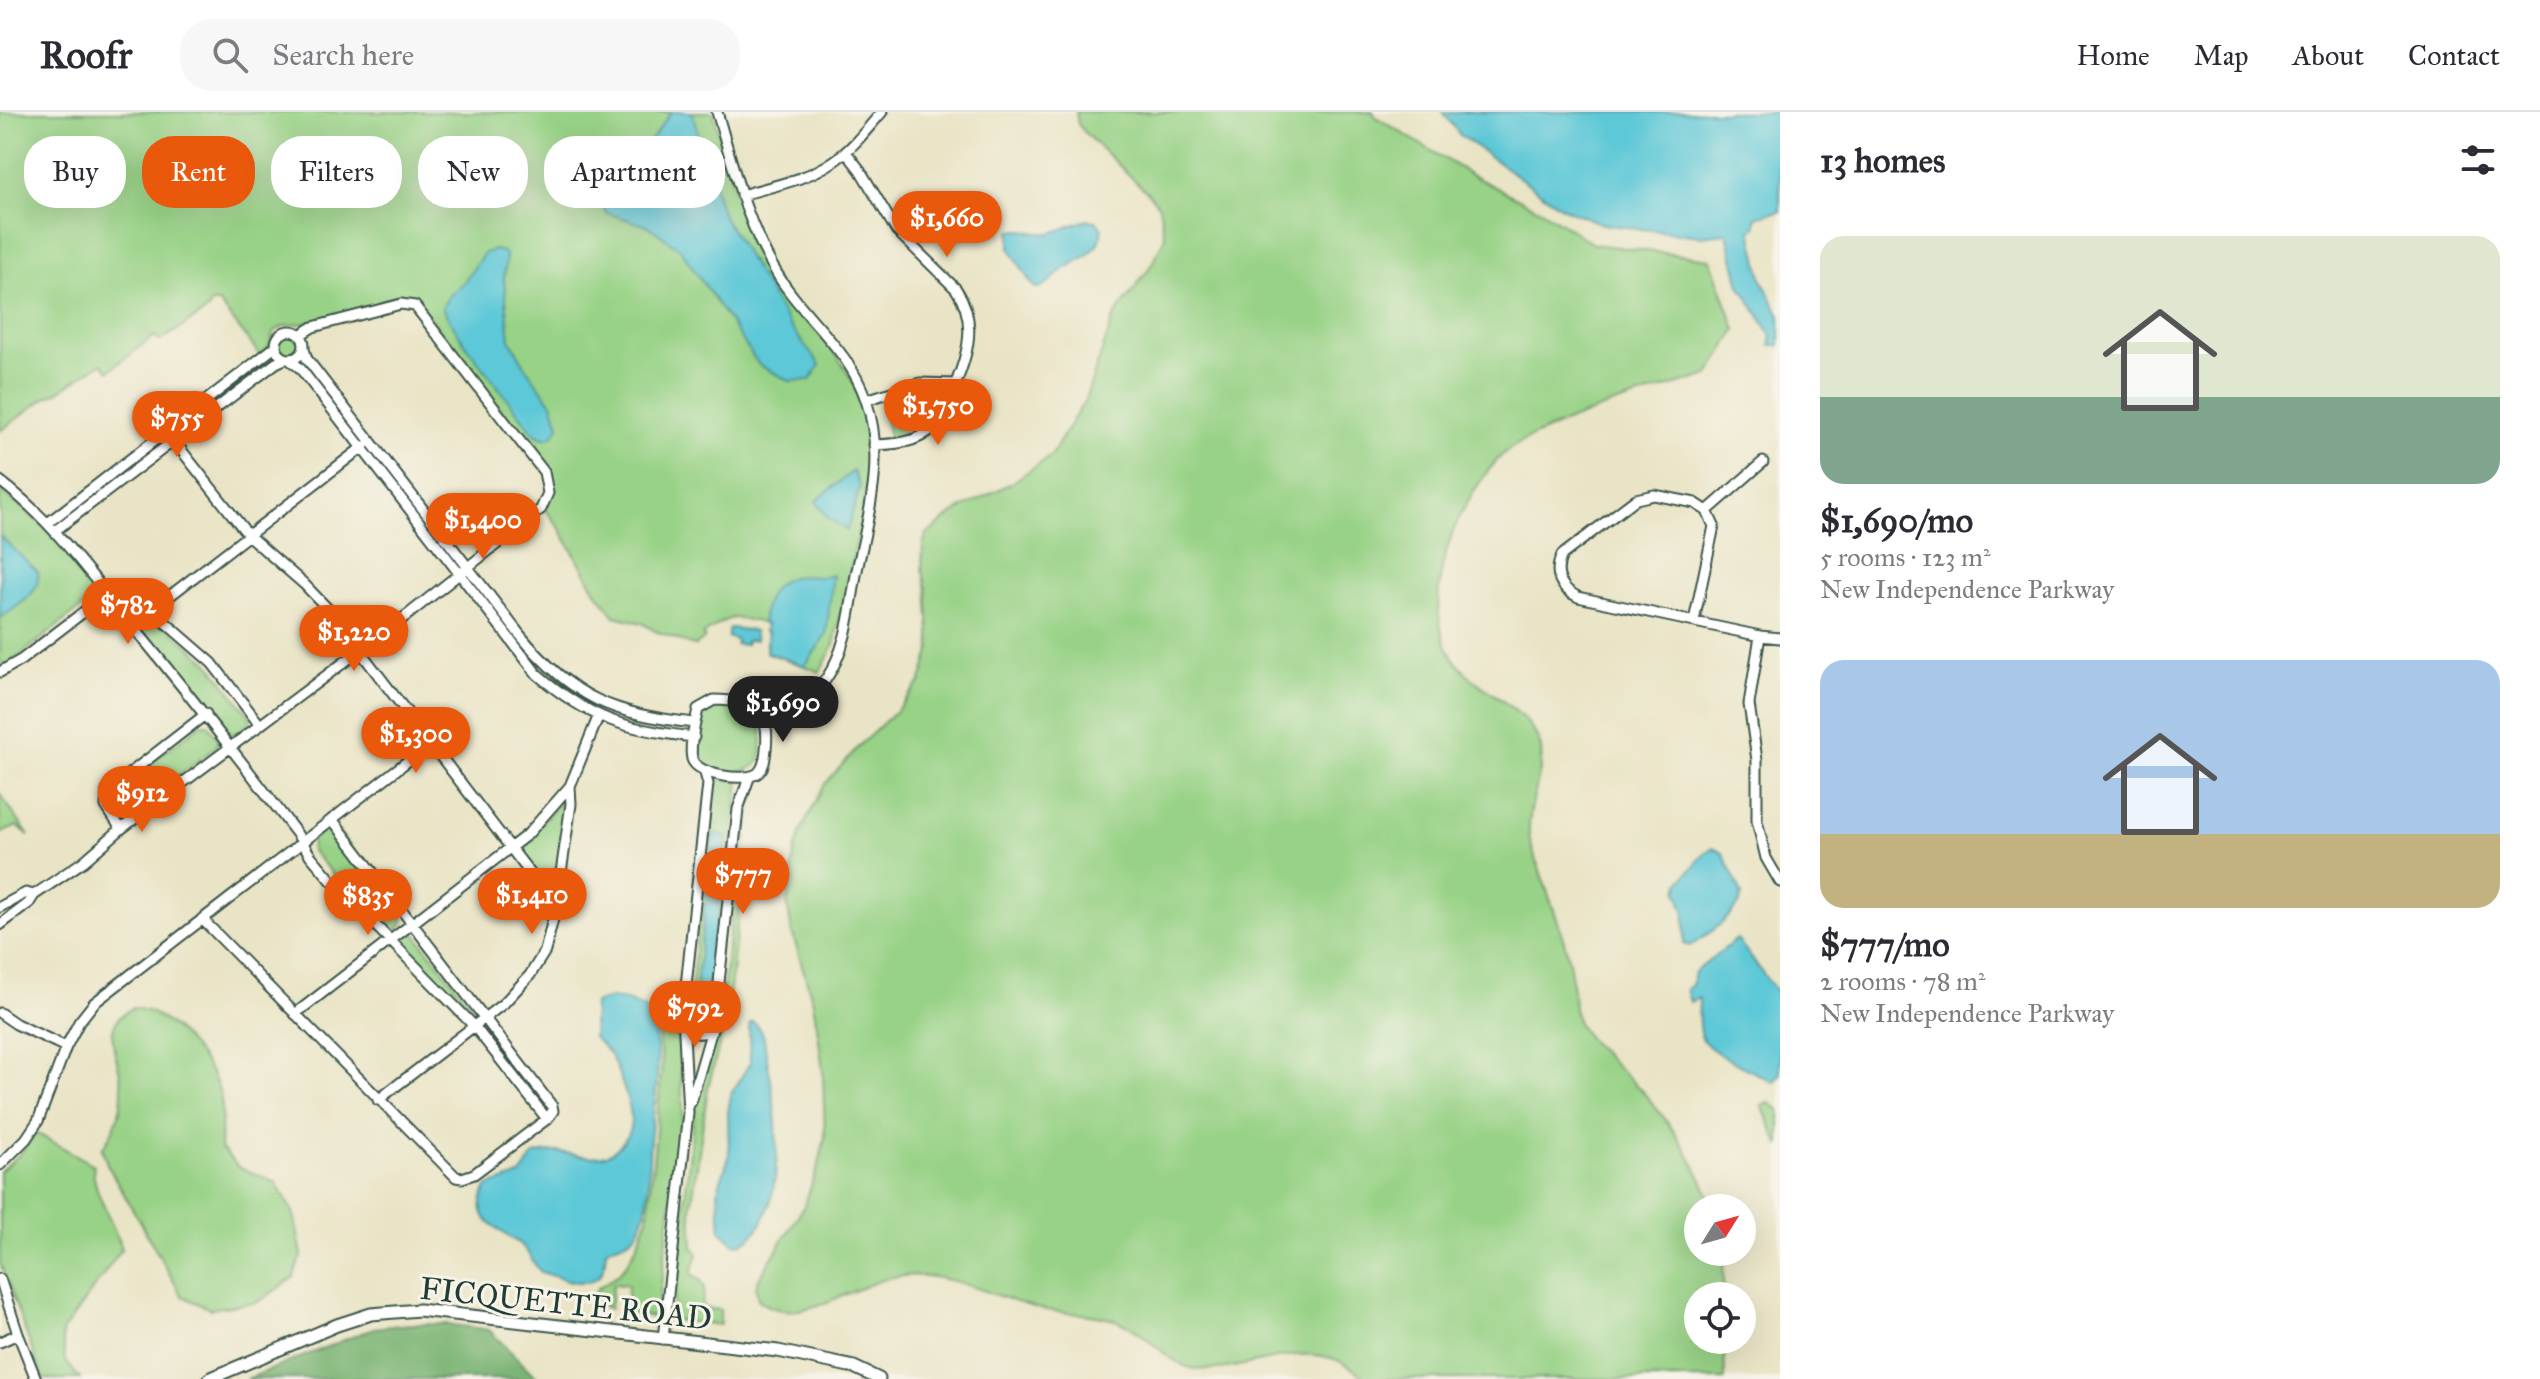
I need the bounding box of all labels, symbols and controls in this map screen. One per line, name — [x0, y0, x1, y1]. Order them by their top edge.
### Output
search box — [180, 19, 740, 91]
text: Roofr — [40, 32, 132, 78]
icon: search — [208, 33, 252, 77]
text: Search here — [272, 37, 414, 73]
text: Home — [2077, 38, 2150, 73]
text: Map — [2194, 38, 2248, 73]
text: About — [2292, 38, 2364, 73]
text: Contact — [2408, 38, 2500, 73]
chip: Buy — [24, 136, 126, 208]
chip: Rent — [142, 136, 255, 208]
chip: Filters — [271, 136, 402, 208]
chip: New — [418, 136, 528, 208]
chip: Apartment — [544, 136, 725, 208]
icon: filters — [2456, 138, 2500, 182]
text: 13 homes — [1820, 140, 1945, 181]
pin: $1,660 — [882, 191, 1012, 259]
text: $1,660 — [910, 201, 984, 233]
icon: home — [2088, 288, 2232, 432]
pin: $1,750 — [873, 379, 1003, 447]
text: $1,750 — [902, 389, 974, 421]
pin: $755 — [130, 391, 224, 459]
text: $755 — [150, 401, 204, 433]
pin: $1,400 — [418, 493, 548, 561]
text: $1,690/mo — [1820, 500, 1973, 541]
text: $1,400 — [444, 503, 522, 535]
text: 5 rooms · 123 m² — [1820, 541, 1991, 573]
text: New Independence Parkway — [1820, 573, 2114, 605]
pin: $782 — [81, 578, 175, 646]
text: $782 — [100, 588, 156, 620]
pin: $1,220 — [289, 605, 419, 673]
text: $1,220 — [317, 615, 391, 647]
pin: $1,690 — [718, 676, 848, 744]
text: $1,690 — [745, 686, 821, 718]
pin: $1,300 — [351, 707, 481, 775]
icon: home — [2088, 712, 2232, 856]
text: $1,300 — [379, 717, 453, 749]
pin: $912 — [95, 766, 189, 834]
text: $912 — [116, 776, 168, 808]
pin: $777 — [696, 848, 790, 916]
text: $777 — [714, 858, 772, 890]
pin: $1,410 — [467, 868, 597, 936]
pin: $835 — [321, 869, 415, 937]
text: $1,410 — [496, 878, 568, 910]
text: $835 — [342, 879, 394, 911]
text: $777/mo — [1820, 924, 1950, 965]
text: 2 rooms · 78 m² — [1820, 965, 1985, 997]
pin: $792 — [648, 981, 742, 1049]
text: $792 — [667, 991, 723, 1023]
text: New Independence Parkway — [1820, 997, 2114, 1029]
north arrow — [1684, 1194, 1756, 1266]
map controls — [1684, 1194, 1756, 1354]
street label: FICQUETTE ROAD — [418, 1269, 714, 1338]
button: locate — [1684, 1282, 1756, 1354]

